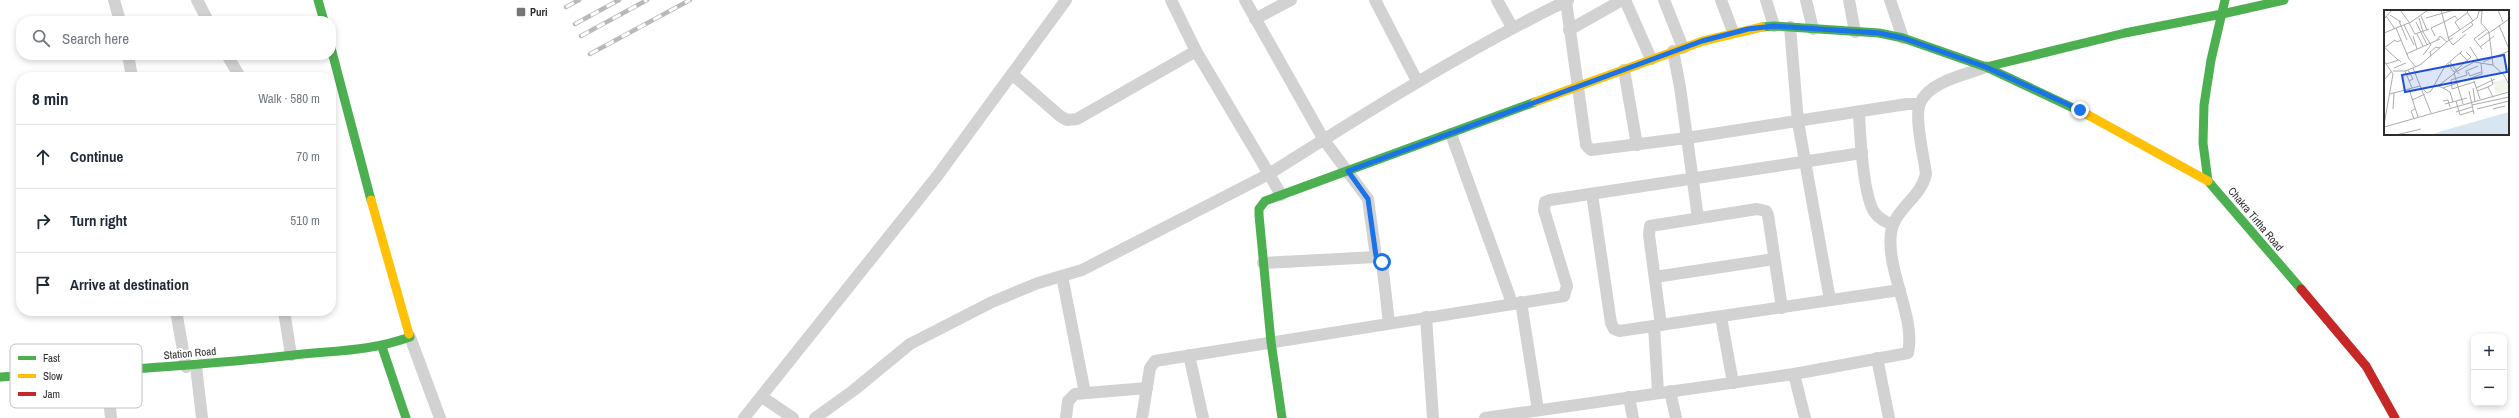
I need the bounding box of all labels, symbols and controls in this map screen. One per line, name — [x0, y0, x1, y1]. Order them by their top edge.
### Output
place label: Puri — [530, 5, 548, 19]
marker: Puri — [515, 6, 527, 18]
inset map — [2384, 10, 2509, 135]
search box — [16, 16, 336, 60]
icon: search — [30, 27, 52, 49]
text: Search here — [62, 28, 129, 49]
text: 8 min — [32, 87, 68, 110]
text: Walk · 580 m — [258, 90, 320, 107]
route end — [2071, 101, 2089, 119]
icon: ahead — [32, 146, 54, 168]
text: Continue — [70, 146, 123, 167]
text: 70 m — [296, 148, 320, 165]
street label: Chakra Tirtha Road — [2225, 184, 2287, 254]
icon: right — [32, 210, 54, 232]
text: Turn right — [70, 210, 127, 231]
text: 510 m — [290, 212, 320, 229]
route start — [1373, 253, 1391, 271]
icon: arrive — [32, 274, 54, 296]
text: Arrive at destination — [70, 274, 189, 295]
map controls — [2471, 334, 2507, 406]
button: + — [2471, 334, 2507, 370]
legend — [10, 344, 142, 408]
street label: Station Road — [163, 344, 217, 362]
text: Fast — [43, 351, 61, 365]
text: Slow — [43, 369, 63, 383]
button: − — [2471, 370, 2507, 406]
text: Jam — [43, 387, 60, 401]

